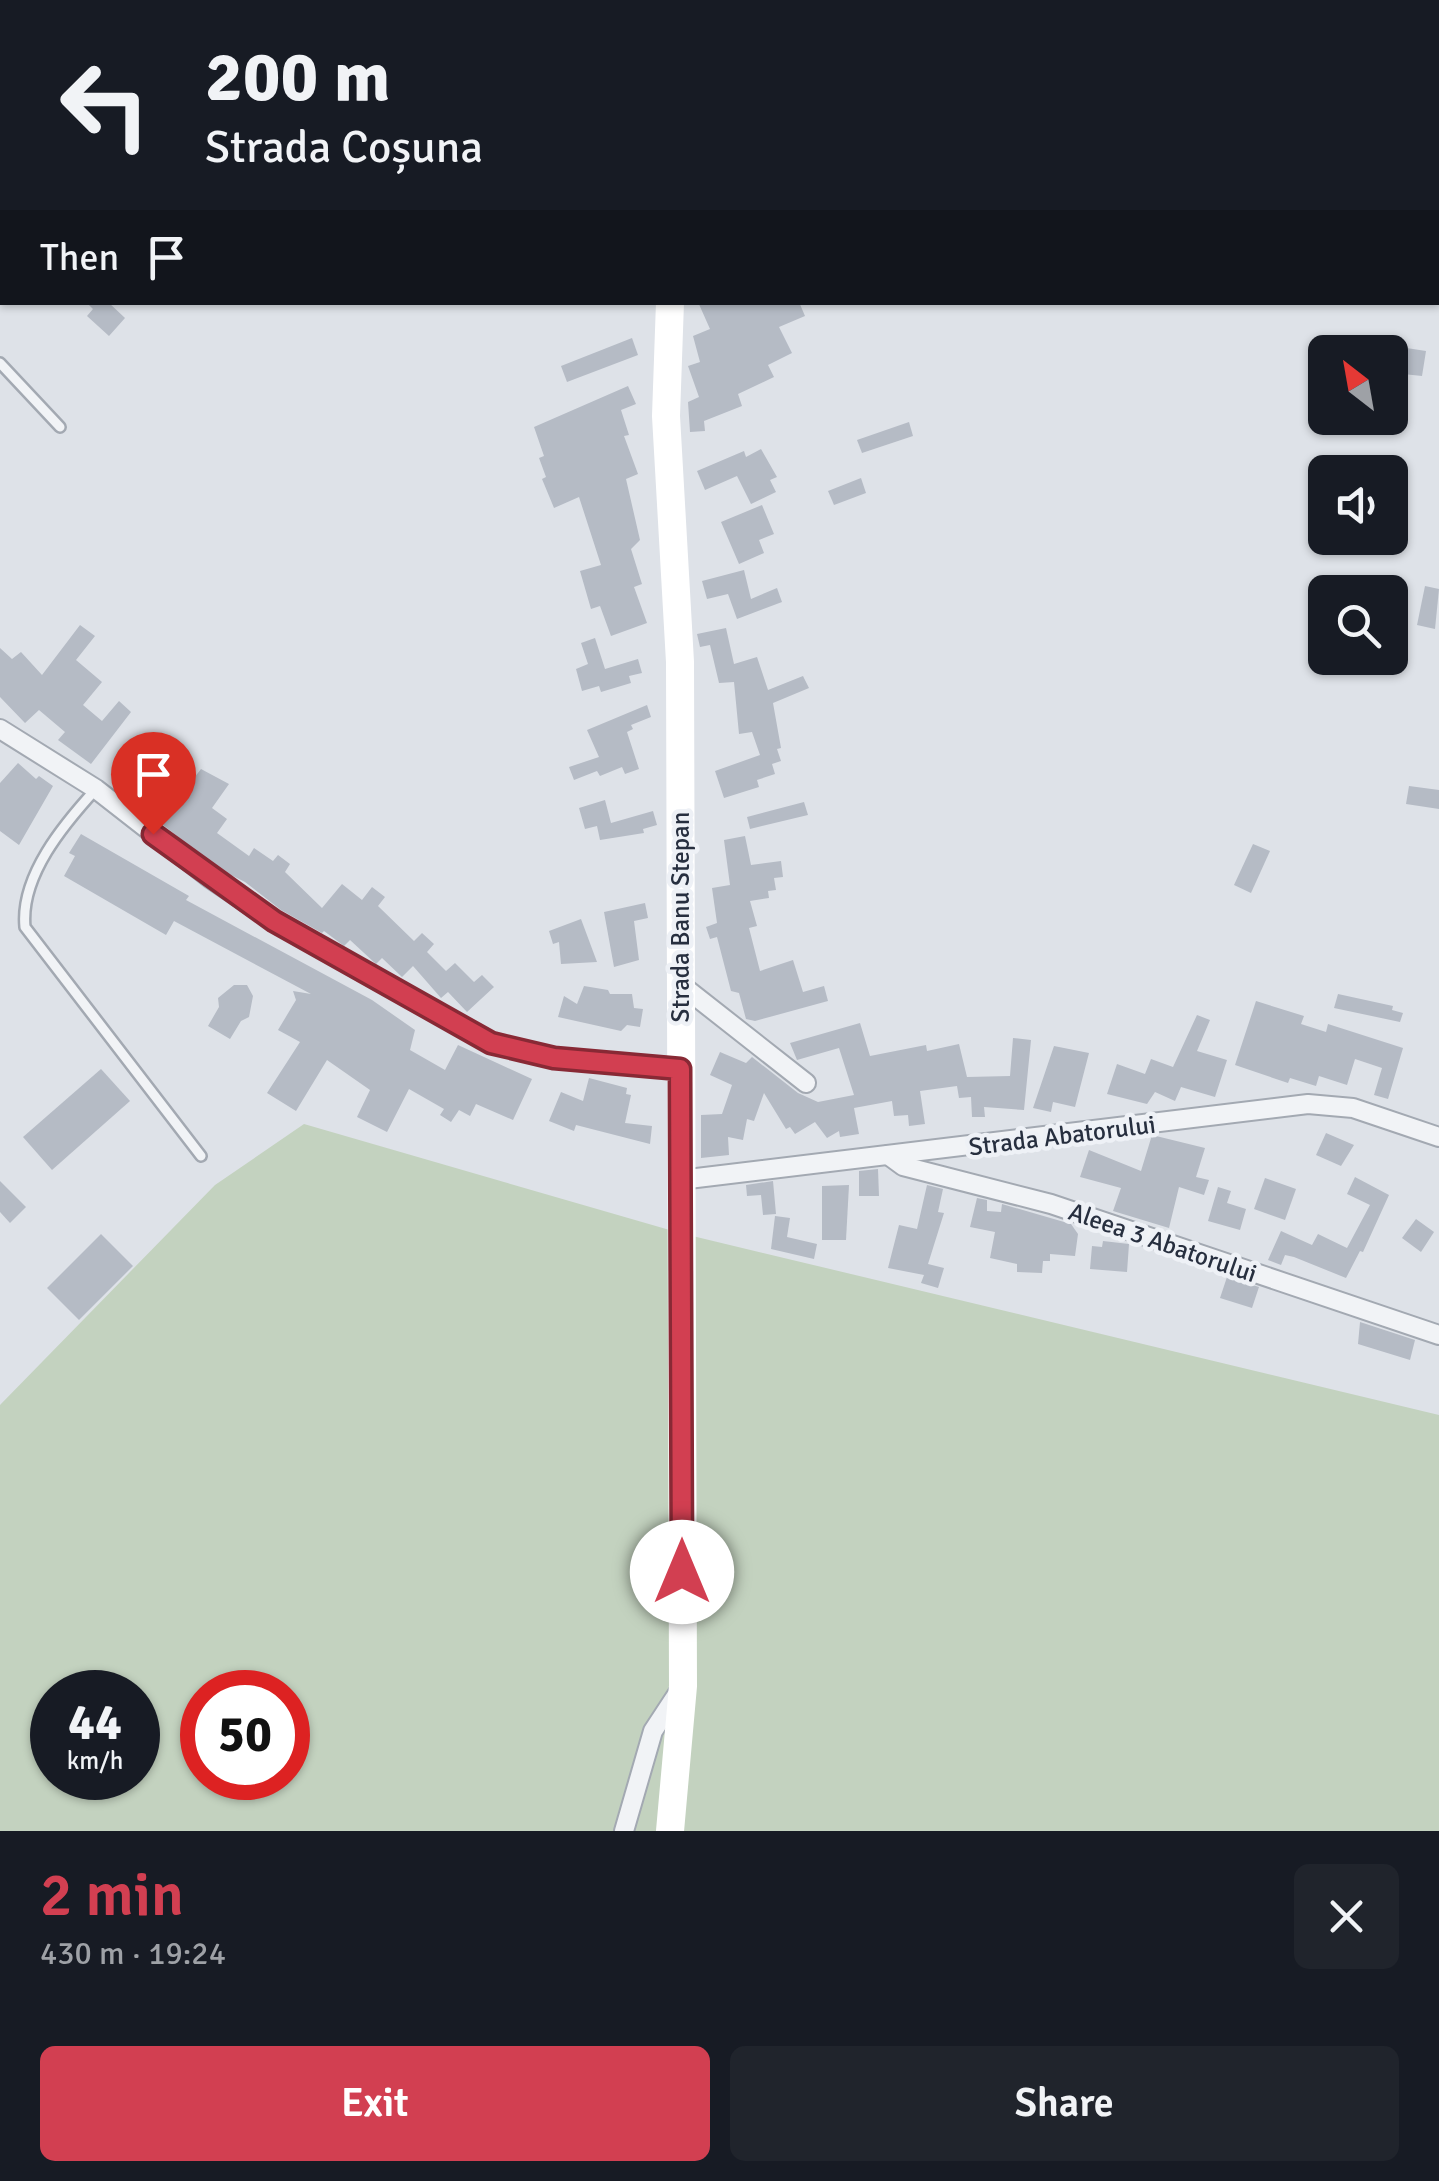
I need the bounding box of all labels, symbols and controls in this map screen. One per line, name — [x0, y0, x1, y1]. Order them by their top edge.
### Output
text: 200 m — [205, 34, 390, 120]
icon: left — [40, 40, 170, 170]
text: Strada Coșuna — [205, 120, 483, 175]
icon: arrive — [139, 230, 194, 285]
text: Then — [40, 234, 119, 281]
north arrow — [1308, 335, 1408, 435]
map controls — [1308, 335, 1408, 675]
button: sound — [1308, 455, 1408, 555]
button: search — [1308, 575, 1408, 675]
pin — [111, 732, 196, 835]
icon: arrive — [126, 747, 181, 802]
street label: Strada Banu Stepan — [665, 812, 696, 1022]
street label: Strada Abatorului — [967, 1109, 1157, 1162]
street label: Aleea 3 Abatorului — [1065, 1196, 1261, 1289]
position arrow — [630, 1520, 734, 1624]
speed limit sign: 50 — [180, 1670, 310, 1800]
text: 44 — [68, 1692, 122, 1754]
text: km/h — [67, 1745, 123, 1776]
text: 2 min — [40, 1859, 184, 1933]
button: close — [1294, 1864, 1399, 1969]
text: 430 m · 19:24 — [40, 1934, 226, 1973]
button: Exit — [40, 2046, 710, 2161]
button: Share — [730, 2046, 1399, 2161]

